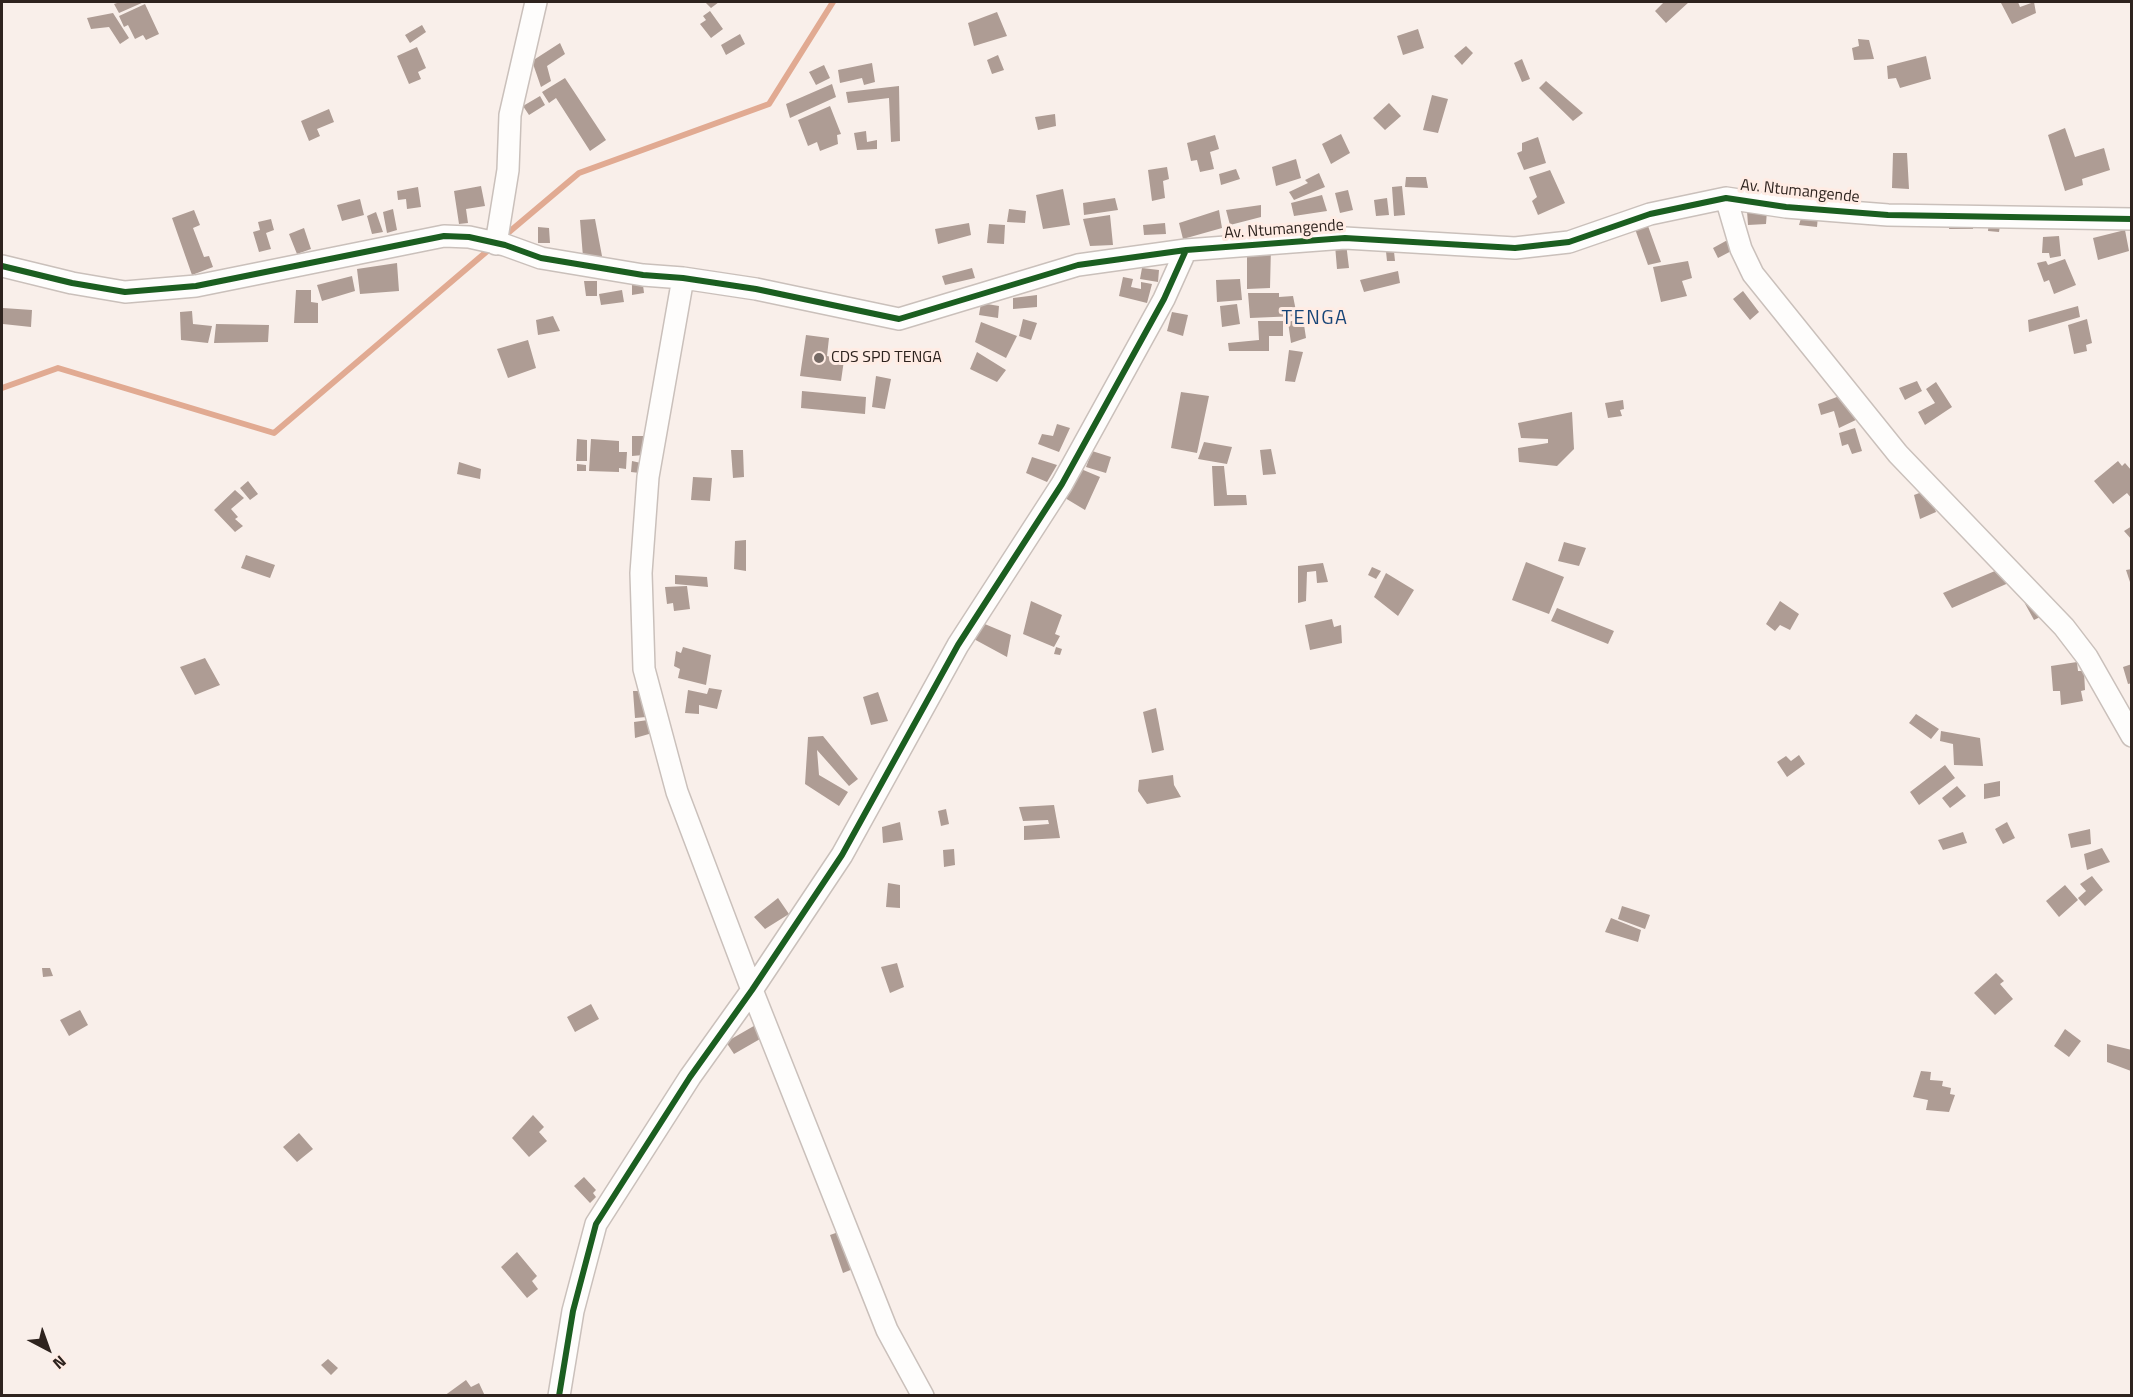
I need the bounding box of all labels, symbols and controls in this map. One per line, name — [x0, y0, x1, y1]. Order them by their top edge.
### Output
street label: Av. Ntumangende — [1739, 176, 1861, 208]
street label: Av. Ntumangende — [1224, 216, 1344, 244]
district label: TENGA — [1282, 307, 1348, 331]
place label: CDS SPD TENGA — [831, 348, 942, 368]
marker: CDS SPD TENGA — [812, 351, 826, 365]
north arrow — [18, 1319, 78, 1379]
text: N — [48, 1350, 72, 1375]

